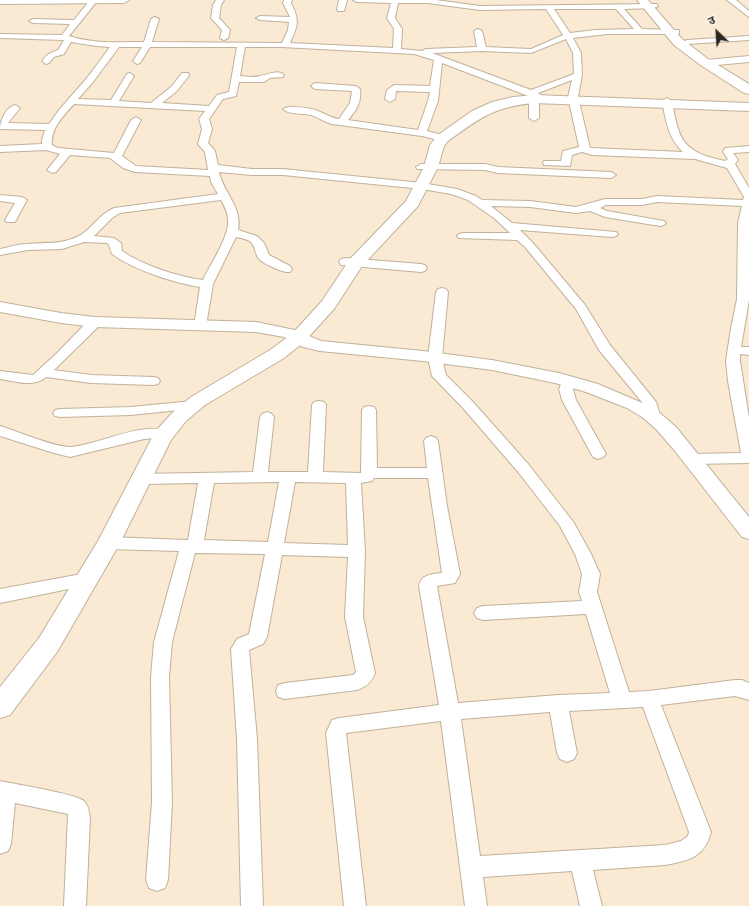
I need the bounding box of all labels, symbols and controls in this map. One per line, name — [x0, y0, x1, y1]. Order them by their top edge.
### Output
north arrow — [697, 12, 737, 52]
text: उ — [706, 13, 718, 29]

